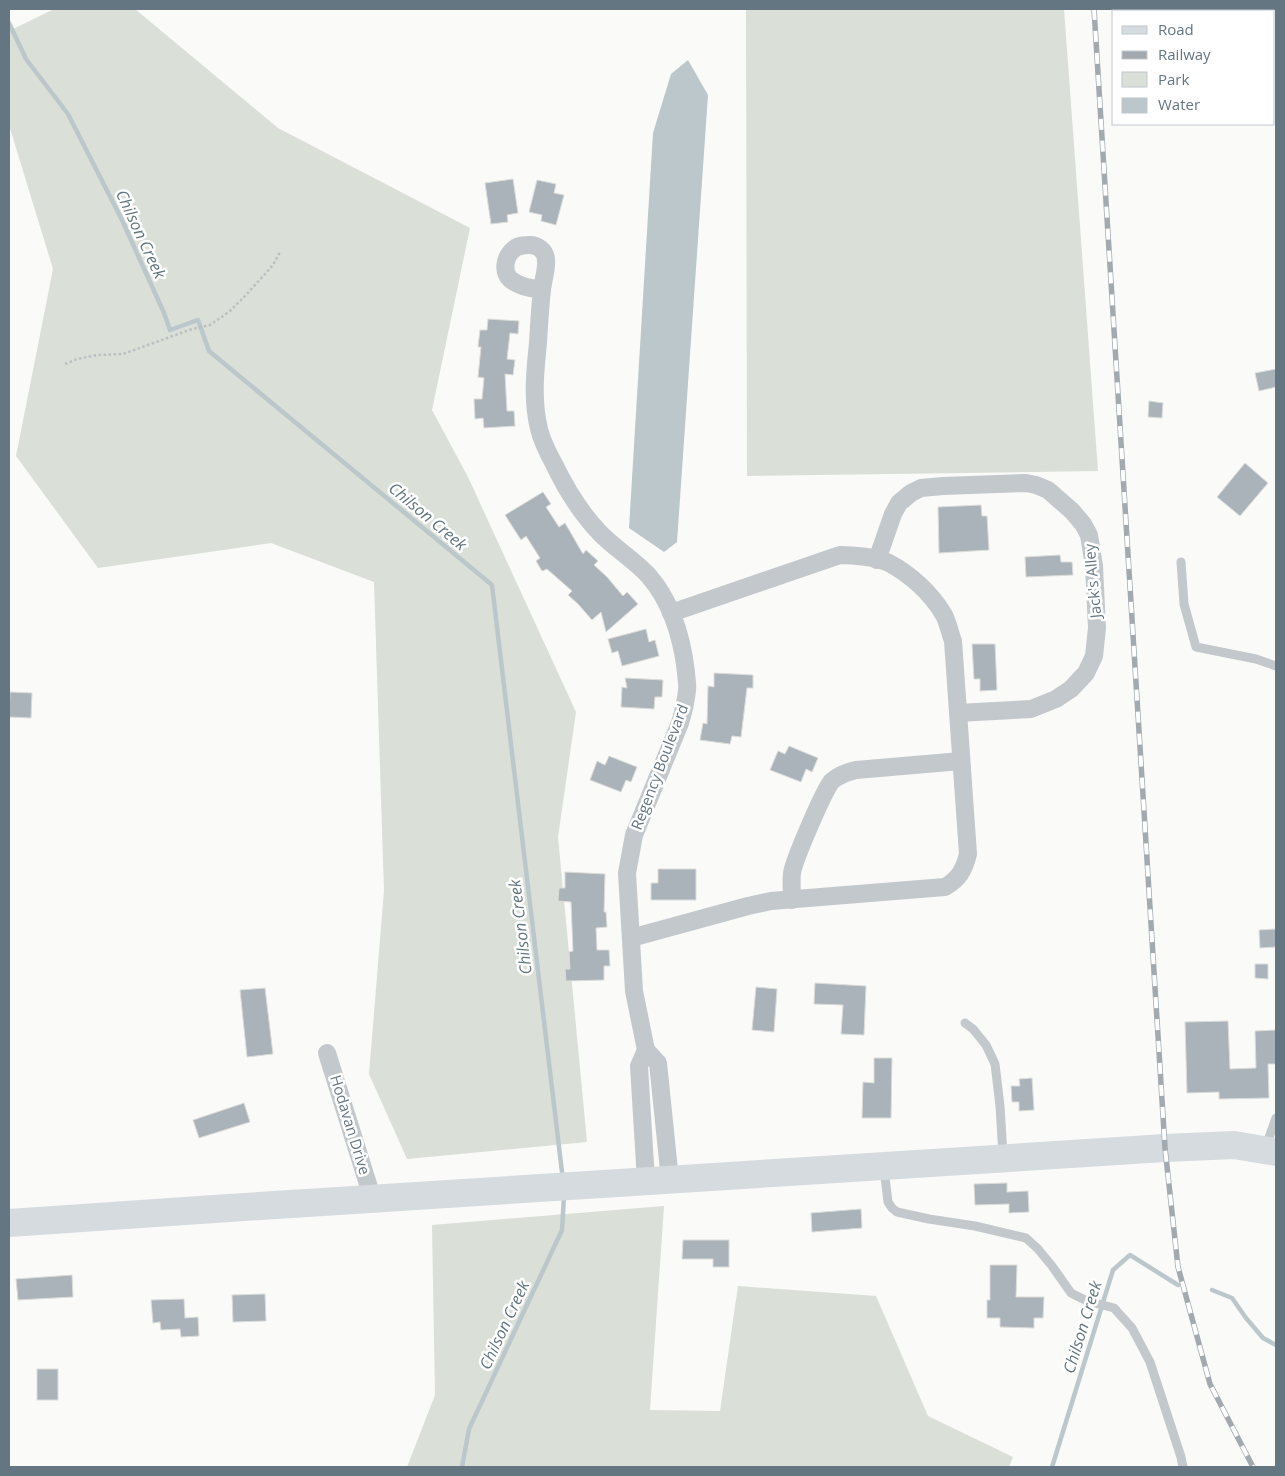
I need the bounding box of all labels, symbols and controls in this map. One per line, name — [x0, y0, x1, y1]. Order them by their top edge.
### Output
legend — [1112, 10, 1275, 125]
text: Road — [1158, 19, 1194, 39]
text: Railway — [1158, 44, 1211, 64]
text: Park — [1158, 69, 1189, 89]
text: Water — [1158, 94, 1200, 114]
water label: Chilson Creek — [111, 186, 172, 283]
water label: Chilson Creek — [384, 477, 473, 556]
street label: Jack's Alley — [1079, 542, 1105, 621]
street label: Regency Boulevard — [626, 701, 692, 832]
water label: Chilson Creek — [503, 877, 537, 976]
street label: Hodavan Drive — [326, 1072, 376, 1177]
water label: Chilson Creek — [474, 1276, 535, 1373]
water label: Chilson Creek — [1058, 1277, 1107, 1376]

